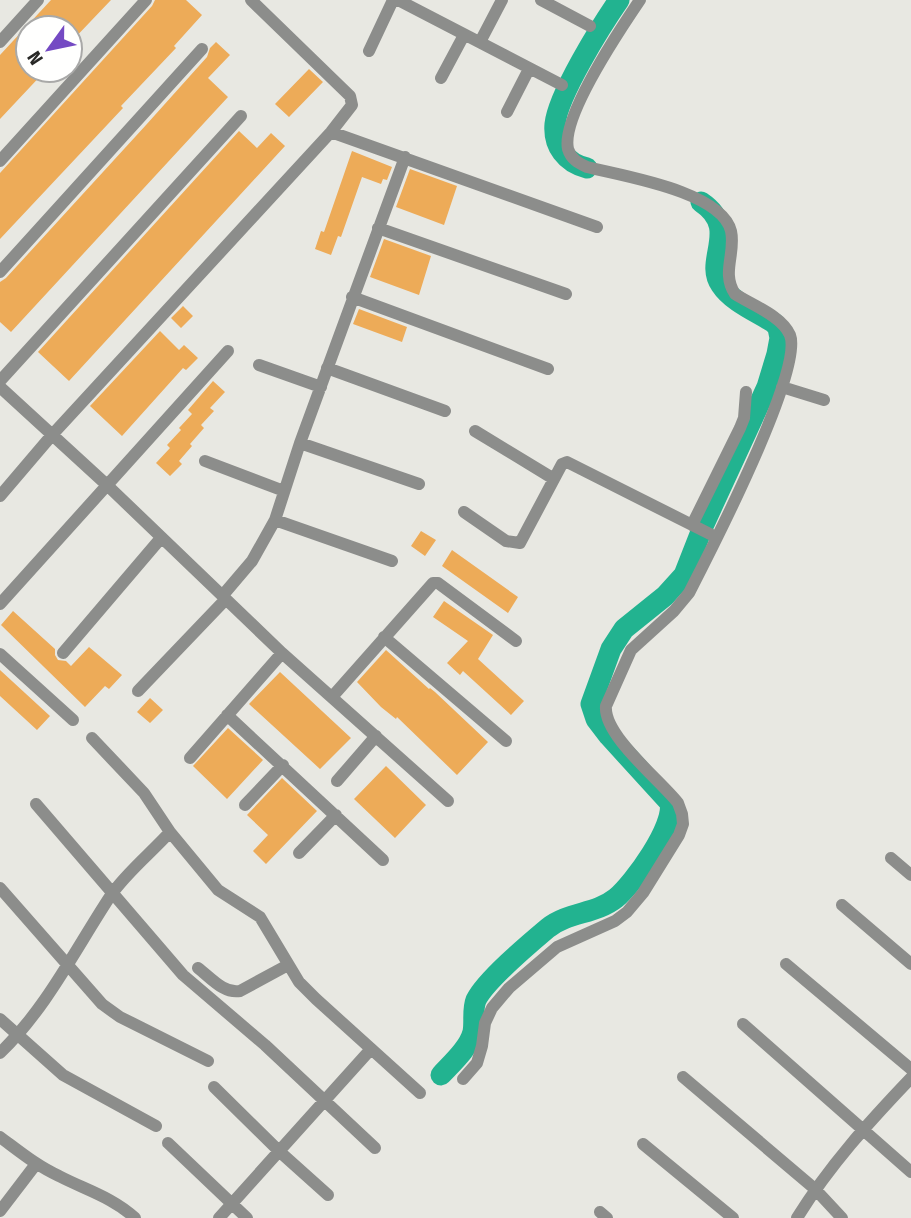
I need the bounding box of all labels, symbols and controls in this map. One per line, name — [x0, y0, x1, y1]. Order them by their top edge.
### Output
north arrow — [14, 14, 84, 84]
text: N — [22, 47, 48, 69]

